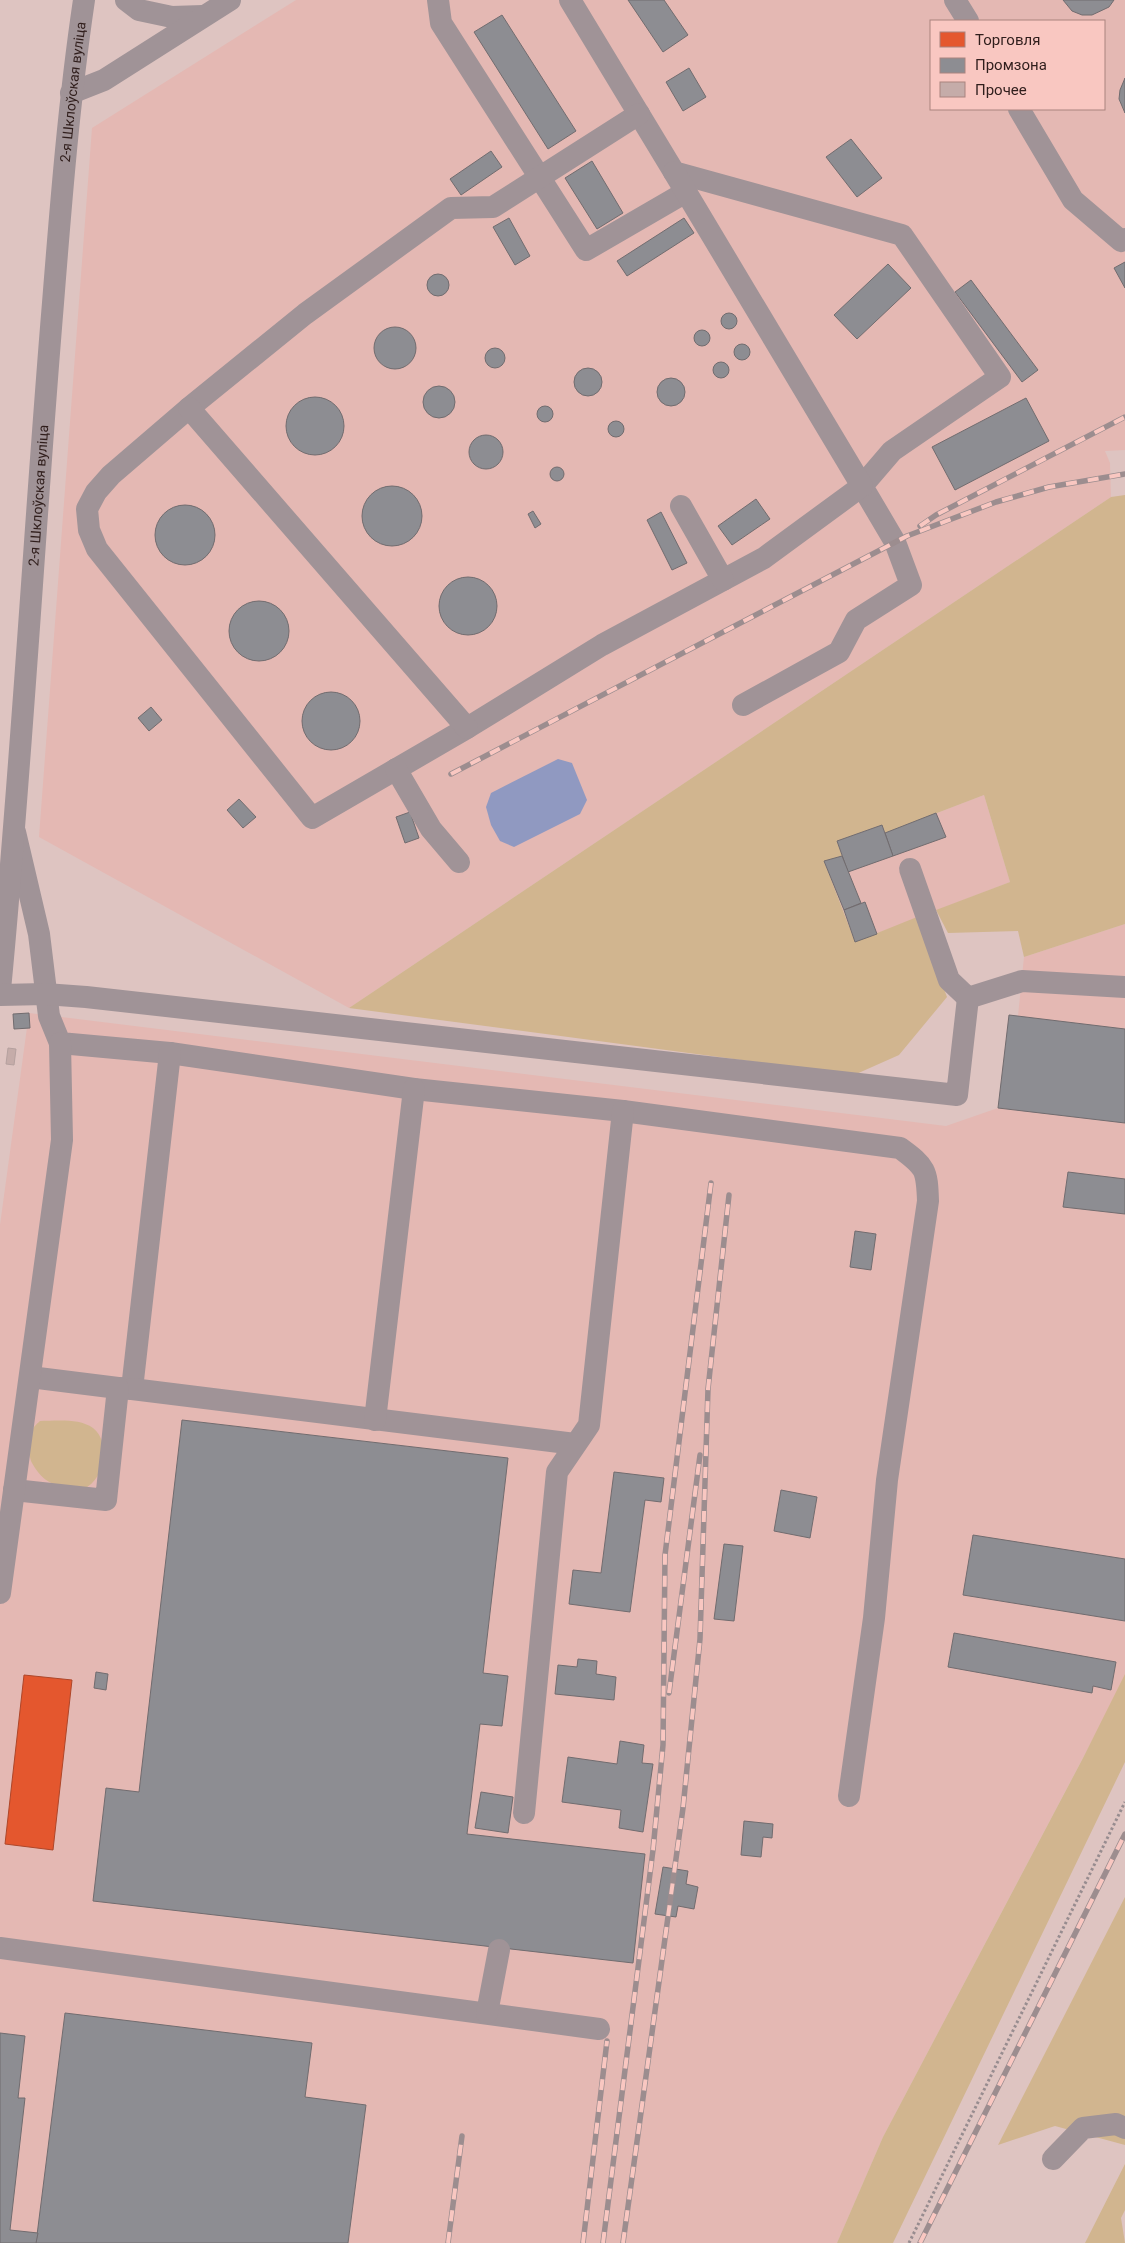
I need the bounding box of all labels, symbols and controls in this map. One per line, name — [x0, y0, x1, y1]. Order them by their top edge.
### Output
legend — [930, 20, 1105, 110]
street label: 2-я Шклоўская вуліца — [57, 21, 89, 163]
text: Торговля — [975, 31, 1040, 49]
text: Промзона — [975, 56, 1047, 74]
text: Прочее — [975, 81, 1027, 99]
street label: 2-я Шклоўская вуліца — [25, 424, 51, 567]

